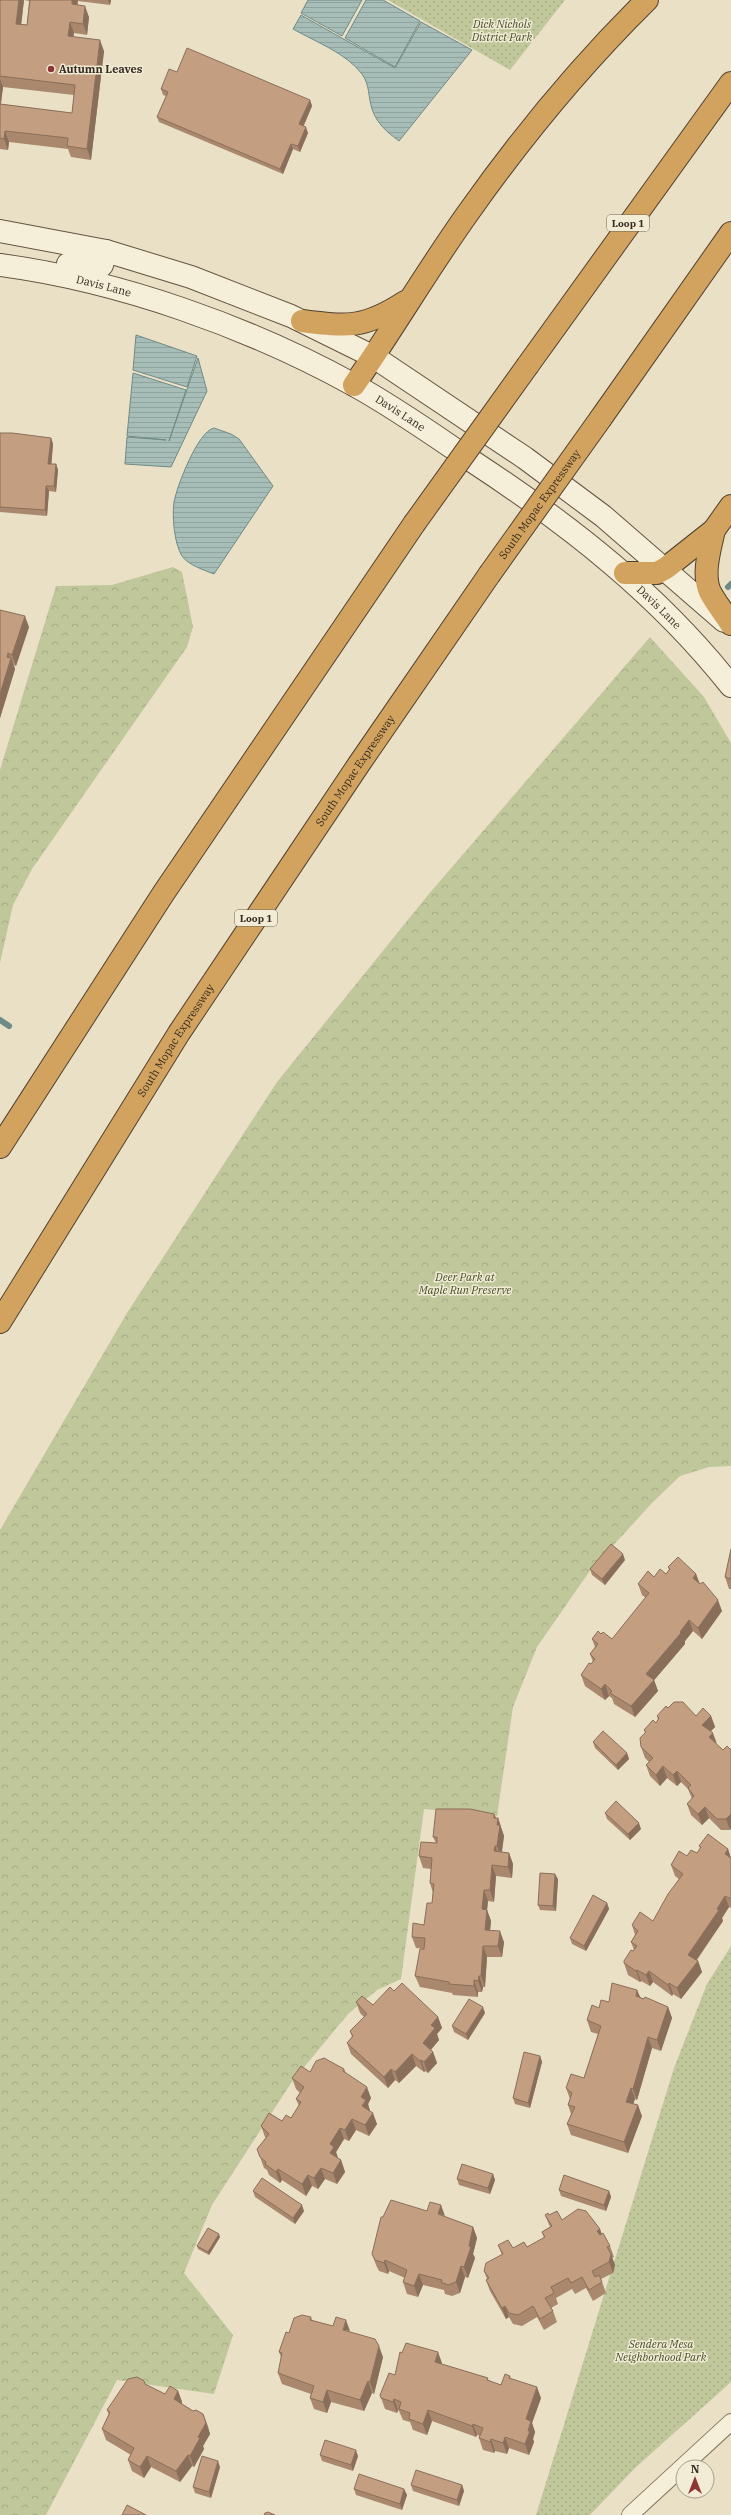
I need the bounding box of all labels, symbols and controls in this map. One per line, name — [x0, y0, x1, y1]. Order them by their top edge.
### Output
park label: Dick Nichols District Park — [471, 17, 532, 44]
place label: Autumn Leaves — [59, 62, 143, 76]
marker: Autumn Leaves — [46, 64, 56, 74]
road number: Loop 1 — [607, 215, 649, 231]
street label: Davis Lane — [75, 272, 133, 300]
street label: Davis Lane — [373, 392, 428, 434]
street label: South Mopac Expressway — [496, 447, 583, 562]
street label: Davis Lane — [634, 582, 684, 632]
street label: South Mopac Expressway — [312, 712, 398, 829]
road number: Loop 1 — [235, 910, 277, 926]
street label: South Mopac Expressway — [134, 981, 217, 1099]
park label: Deer Park at Maple Run Preserve — [418, 1270, 511, 1297]
park label: Sendera Mesa Neighborhood Park — [614, 2337, 707, 2364]
north arrow — [675, 2459, 715, 2499]
text: N — [691, 2462, 700, 2476]

